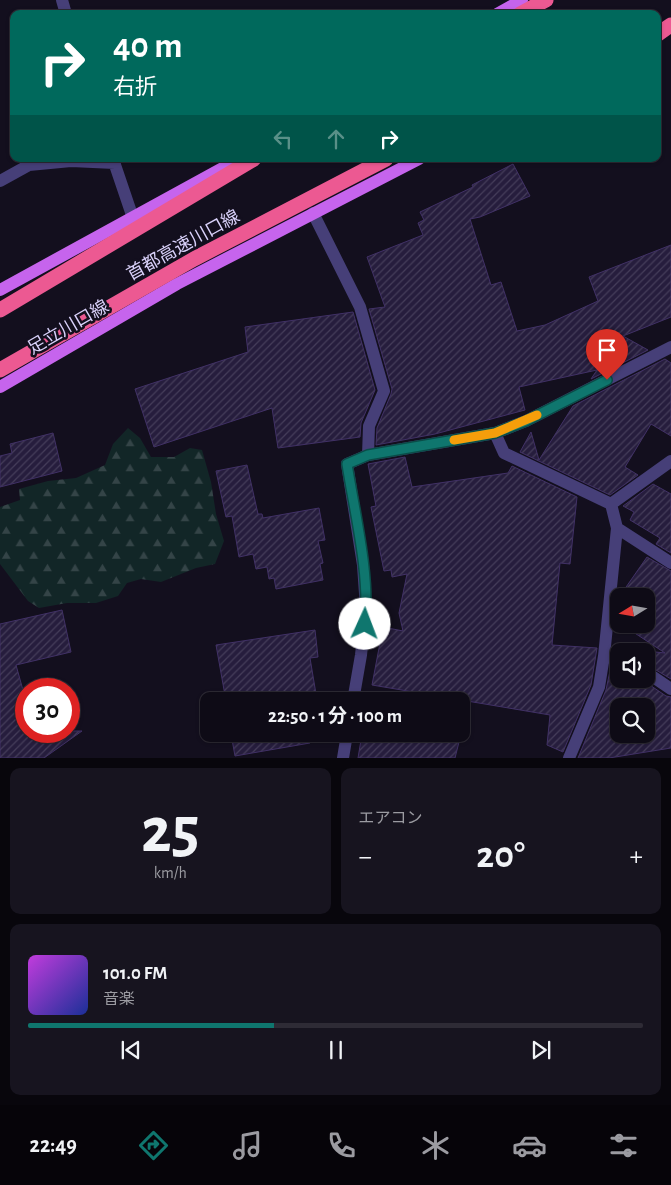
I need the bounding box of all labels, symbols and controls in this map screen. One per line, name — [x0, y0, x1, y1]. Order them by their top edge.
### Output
text: 40 m — [113, 29, 182, 64]
icon: right — [30, 30, 95, 95]
text: 右折 — [113, 76, 157, 98]
icon: left — [269, 125, 297, 153]
icon: ahead — [322, 125, 350, 153]
icon: right — [375, 125, 403, 153]
street label: 首都高速川口線 — [123, 206, 243, 284]
street label: 足立川口線 — [24, 296, 112, 358]
pin — [586, 329, 628, 380]
icon: arrive — [593, 336, 621, 364]
north arrow — [610, 588, 655, 632]
map controls — [610, 588, 655, 743]
position arrow — [338, 597, 390, 649]
button: sound — [610, 643, 655, 688]
speed limit sign: 30 — [15, 678, 80, 743]
button: search — [610, 698, 655, 743]
text: 22:50 · 1 分 · 100 m — [268, 707, 402, 726]
text: 25 — [141, 799, 200, 864]
text: エアコン — [359, 810, 423, 826]
text: 20° — [476, 837, 525, 875]
text: − — [359, 843, 372, 871]
text: + — [630, 843, 643, 871]
text: km/h — [154, 865, 187, 881]
text: 101.0 FM — [103, 964, 167, 983]
text: 音楽 — [103, 991, 135, 1007]
icon: previous — [117, 1036, 145, 1064]
icon: pause — [322, 1036, 350, 1064]
icon: next — [527, 1036, 555, 1064]
icon: directions — [136, 1128, 171, 1163]
icon: music — [230, 1128, 265, 1163]
icon: phone — [324, 1128, 359, 1163]
icon: climate — [418, 1128, 453, 1163]
icon: car — [512, 1128, 547, 1163]
icon: filters — [606, 1128, 641, 1163]
text: 22:49 — [30, 1134, 77, 1156]

